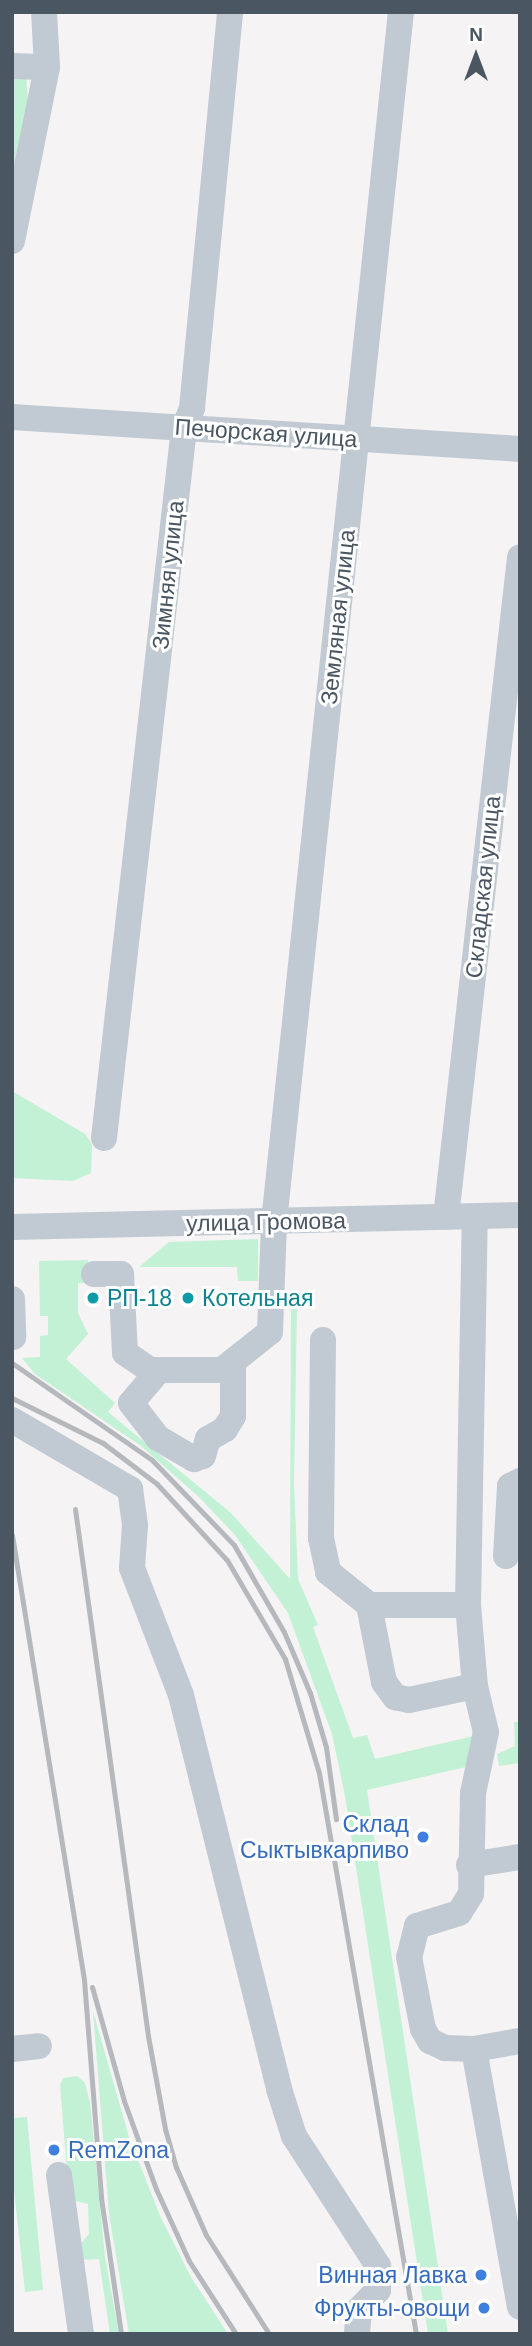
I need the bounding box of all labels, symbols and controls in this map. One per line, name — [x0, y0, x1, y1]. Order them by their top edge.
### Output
north arrow — [441, 21, 511, 91]
text: N — [469, 24, 483, 45]
street label: Печорская улица — [174, 413, 358, 453]
street label: Зимняя улица — [146, 499, 190, 651]
street label: Земляная улица — [315, 528, 361, 706]
street label: Складская улица — [460, 794, 506, 980]
street label: улица Громова — [186, 1207, 346, 1237]
place label: РП-18 — [107, 1284, 172, 1312]
place label: Котельная — [202, 1284, 313, 1312]
marker: РП-18 — [85, 1290, 101, 1306]
marker: Котельная — [180, 1290, 196, 1306]
place label: Склад Сыктывкарпиво — [240, 1810, 409, 1864]
marker: Склад Сыктывкарпиво — [415, 1829, 431, 1845]
place label: RemZona — [68, 2136, 169, 2164]
marker: RemZona — [46, 2142, 62, 2158]
place label: Винная Лавка — [318, 2261, 467, 2289]
marker: Винная Лавка — [473, 2267, 489, 2283]
place label: Фрукты-овощи — [314, 2294, 470, 2322]
marker: Фрукты-овощи — [476, 2300, 492, 2316]

